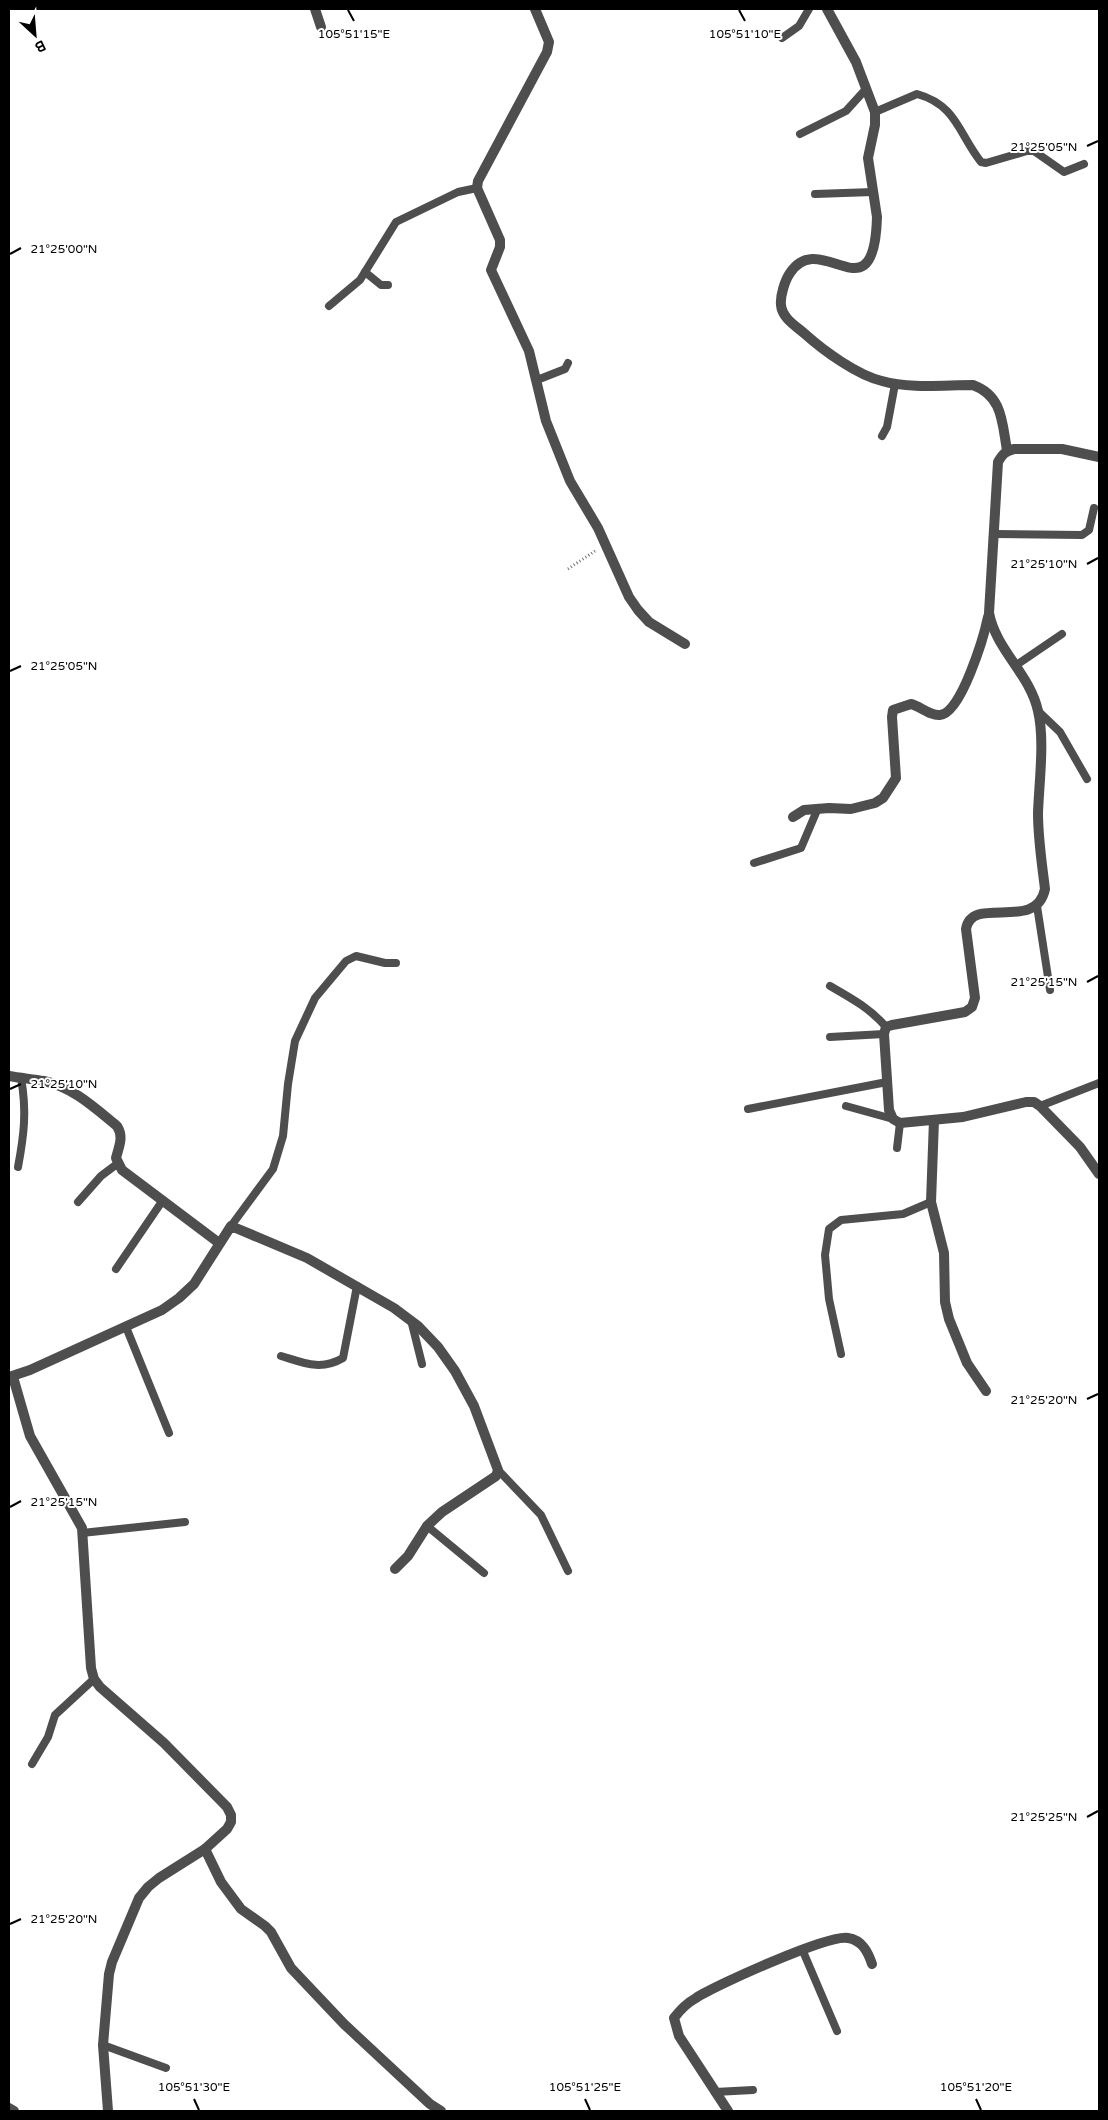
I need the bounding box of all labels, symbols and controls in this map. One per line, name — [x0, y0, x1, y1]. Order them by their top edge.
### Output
north arrow — [10, 10, 60, 60]
text: 105°51'15"E — [318, 27, 390, 41]
text: 105°51'10"E — [709, 27, 781, 41]
text: B — [32, 36, 49, 56]
text: 21°25'05"N — [1011, 140, 1078, 154]
text: 21°25'00"N — [31, 242, 98, 256]
text: 21°25'10"N — [1011, 557, 1078, 571]
text: 21°25'05"N — [31, 659, 98, 673]
text: 21°25'15"N — [1011, 975, 1078, 989]
text: 21°25'10"N — [31, 1077, 98, 1091]
text: 21°25'20"N — [1011, 1393, 1078, 1407]
text: 21°25'15"N — [31, 1495, 98, 1509]
text: 21°25'25"N — [1011, 1810, 1078, 1824]
text: 21°25'20"N — [31, 1912, 98, 1926]
text: 105°51'30"E — [158, 2080, 230, 2094]
text: 105°51'25"E — [549, 2080, 621, 2094]
text: 105°51'20"E — [940, 2080, 1012, 2094]

